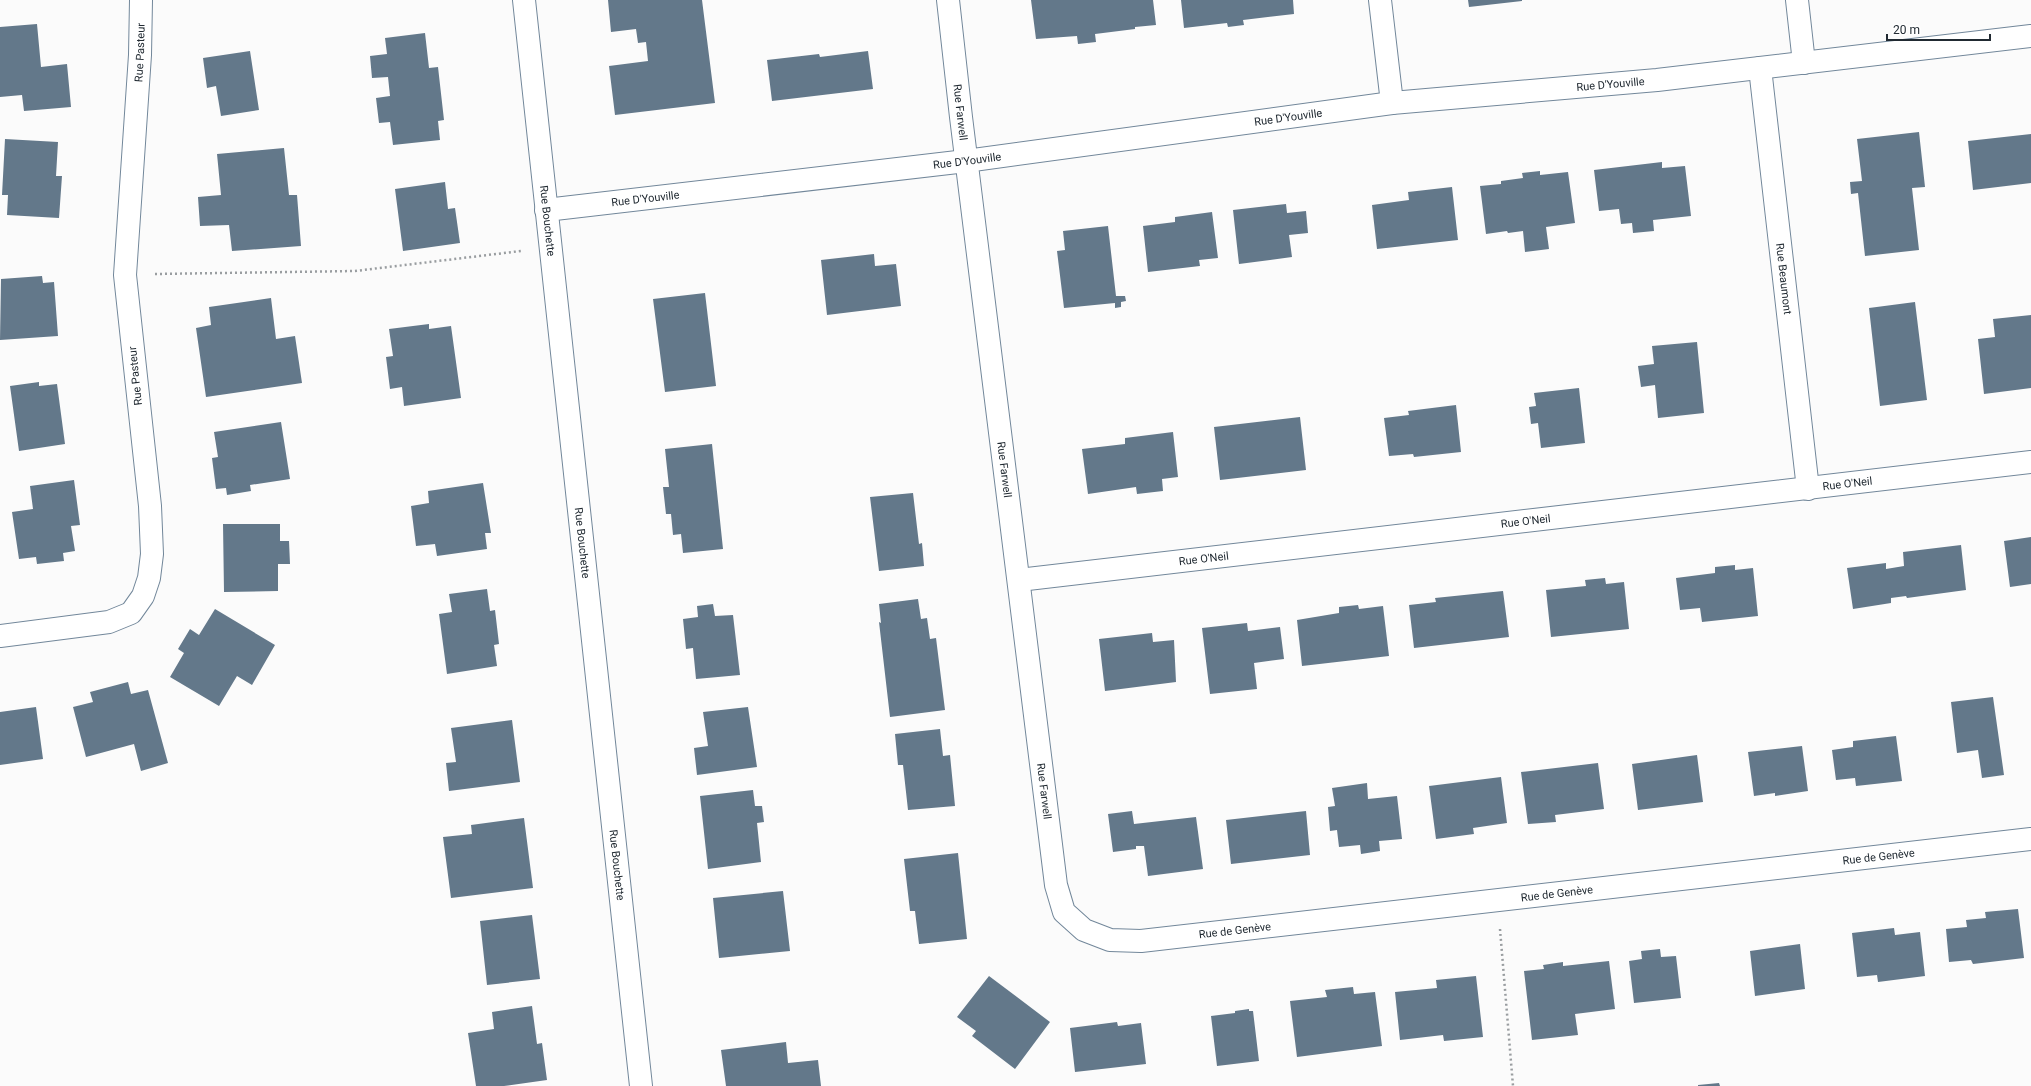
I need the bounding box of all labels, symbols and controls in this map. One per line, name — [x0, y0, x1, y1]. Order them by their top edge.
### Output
scale bar — [1887, 16, 1990, 42]
street label: Rue Pasteur — [132, 23, 148, 83]
text: 20 m — [1893, 23, 1920, 37]
street label: Rue D'Youville — [1576, 75, 1645, 94]
street label: Rue Farwell — [950, 83, 970, 141]
street label: Rue D'Youville — [1253, 107, 1323, 129]
street label: Rue D'Youville — [932, 150, 1002, 172]
street label: Rue Bouchette — [537, 185, 558, 257]
street label: Rue D'Youville — [611, 188, 680, 209]
street label: Rue Beaumont — [1773, 242, 1794, 315]
street label: Rue Pasteur — [126, 346, 145, 406]
street label: Rue Farwell — [994, 441, 1014, 499]
street label: Rue O'Neil — [1822, 475, 1873, 493]
street label: Rue Bouchette — [572, 507, 592, 579]
street label: Rue O'Neil — [1500, 512, 1551, 531]
street label: Rue O'Neil — [1178, 550, 1229, 568]
street label: Rue Farwell — [1034, 762, 1054, 820]
street label: Rue Bouchette — [606, 829, 627, 901]
street label: Rue de Genève — [1842, 846, 1916, 868]
street label: Rue de Genève — [1520, 883, 1594, 904]
street label: Rue de Genève — [1198, 920, 1272, 941]

